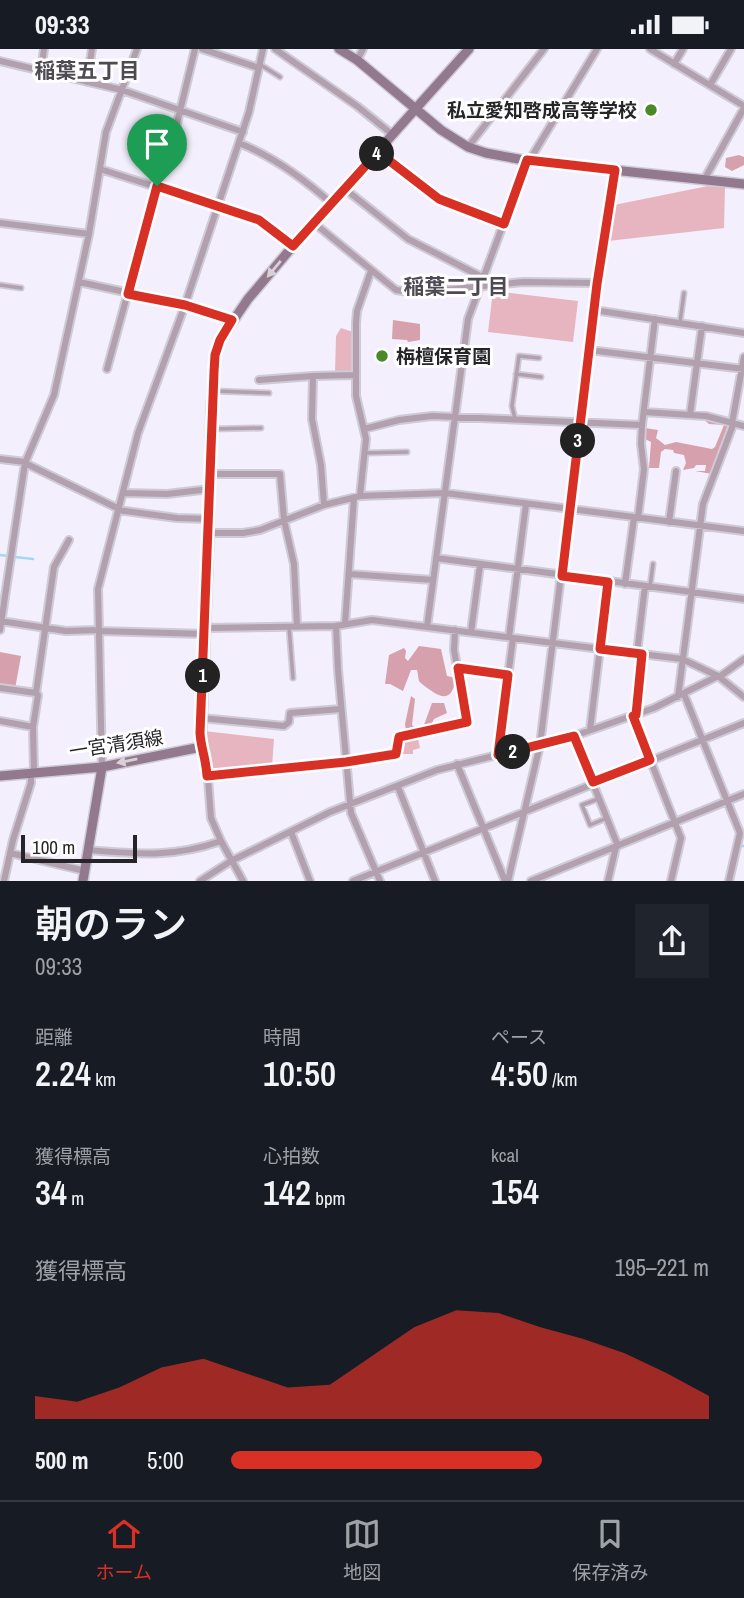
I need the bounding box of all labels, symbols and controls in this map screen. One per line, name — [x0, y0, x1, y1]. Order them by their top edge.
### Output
text: 09:33 — [35, 7, 90, 42]
district label: 稲葉五丁目 — [35, 56, 140, 85]
place label: 私立愛知啓成高等学校 — [447, 97, 637, 123]
marker: 私立愛知啓成高等学校 — [643, 102, 659, 118]
pin — [127, 114, 187, 186]
icon: arrive — [138, 125, 176, 163]
pin: 4 — [360, 137, 394, 171]
text: 4 — [372, 140, 381, 166]
one-way arrow — [267, 260, 282, 277]
district label: 稲葉二丁目 — [404, 272, 509, 301]
place label: 栴檀保育園 — [396, 343, 491, 369]
marker: 栴檀保育園 — [374, 348, 390, 364]
pin: 3 — [560, 423, 596, 459]
text: 3 — [573, 427, 582, 453]
pin: 1 — [186, 659, 220, 693]
text: 1 — [198, 662, 207, 688]
street label: 一宮清須線 — [67, 724, 165, 764]
pin: 2 — [496, 735, 530, 769]
text: 2 — [508, 738, 517, 764]
one-way arrow — [116, 756, 138, 767]
scale bar — [21, 831, 136, 863]
text: 100 m — [32, 834, 75, 860]
text: 朝のラン — [35, 899, 187, 950]
button: share — [635, 904, 709, 978]
text: 09:33 — [35, 951, 82, 982]
text: 距離 — [35, 1024, 73, 1050]
text: 時間 — [263, 1024, 301, 1050]
text: ペース — [491, 1024, 547, 1050]
text: 2.24 — [35, 1050, 91, 1097]
text: 10:50 — [263, 1050, 336, 1097]
text: 4:50 — [491, 1050, 548, 1097]
text: km — [91, 1066, 116, 1092]
text: /km — [548, 1066, 577, 1092]
text: kcal — [491, 1142, 519, 1168]
text: 獲得標高 — [35, 1143, 111, 1169]
text: 心拍数 — [263, 1143, 320, 1169]
text: 154 — [491, 1168, 539, 1215]
text: 34 — [35, 1169, 67, 1216]
text: 142 — [263, 1169, 311, 1216]
text: m — [67, 1185, 84, 1211]
text: bpm — [311, 1185, 346, 1211]
text: 195–221 m — [615, 1252, 709, 1283]
text: 獲得標高 — [35, 1255, 127, 1286]
text: 500 m — [35, 1445, 88, 1476]
text: 5:00 — [147, 1445, 184, 1476]
tab: ホーム — [96, 1515, 152, 1585]
tab: 地図 — [343, 1515, 381, 1585]
tab: 保存済み — [572, 1515, 648, 1585]

